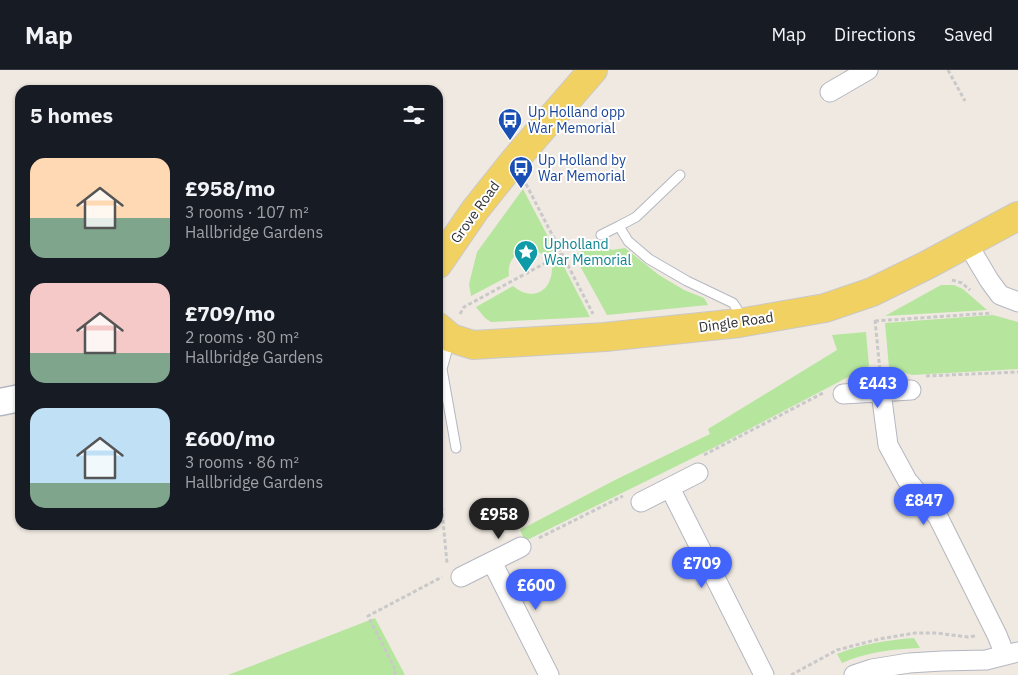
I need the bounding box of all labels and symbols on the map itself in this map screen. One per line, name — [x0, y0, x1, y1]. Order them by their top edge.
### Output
place label: Up Holland opp War Memorial — [528, 103, 625, 137]
bus stop icon: Up Holland opp War Memorial — [497, 107, 523, 141]
place label: Up Holland by War Memorial — [538, 151, 626, 185]
bus stop icon: Up Holland by War Memorial — [508, 155, 534, 189]
street label: Grove Road — [446, 177, 504, 247]
place label: Upholland War Memorial — [544, 235, 631, 269]
place icon: Upholland War Memorial — [513, 239, 539, 273]
street label: Dingle Road — [697, 308, 775, 336]
pin: £443 — [848, 366, 908, 409]
pin: £847 — [894, 484, 954, 526]
pin: £958 — [469, 498, 529, 540]
pin: £709 — [672, 546, 732, 589]
pin: £600 — [506, 568, 566, 611]

